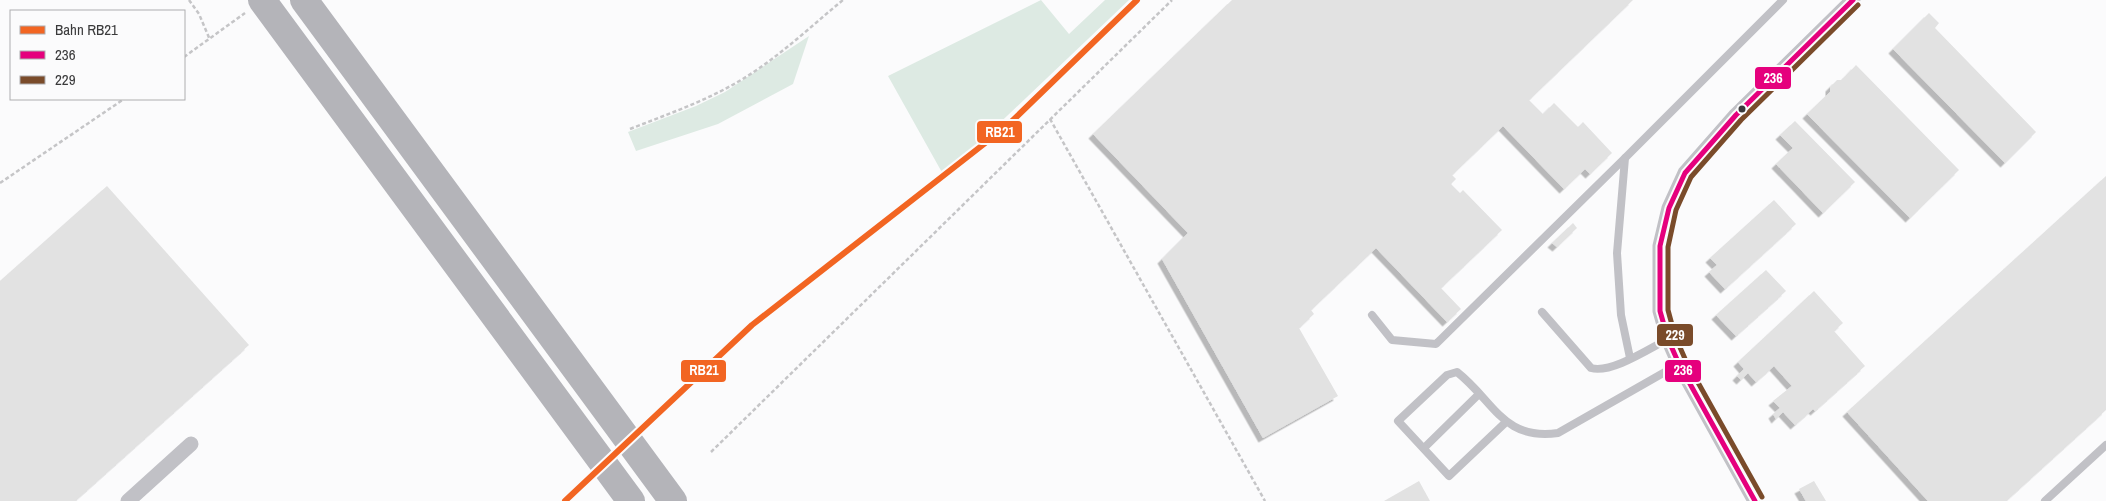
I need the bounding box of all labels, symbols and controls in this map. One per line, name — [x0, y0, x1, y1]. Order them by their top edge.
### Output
legend — [10, 10, 185, 100]
text: Bahn RB21 — [55, 19, 118, 40]
text: 236 — [55, 44, 76, 65]
line badge: 236 — [1754, 66, 1792, 90]
text: 229 — [55, 69, 76, 90]
text: 236 — [1763, 69, 1783, 87]
unlabelled marker — [1737, 104, 1747, 114]
line badge: RB21 — [976, 120, 1023, 144]
text: RB21 — [985, 123, 1015, 141]
line badge: 229 — [1656, 323, 1694, 347]
text: 229 — [1665, 326, 1685, 344]
line badge: RB21 — [680, 359, 727, 383]
line badge: 236 — [1664, 359, 1702, 383]
text: RB21 — [689, 361, 719, 379]
text: 236 — [1673, 361, 1693, 379]

